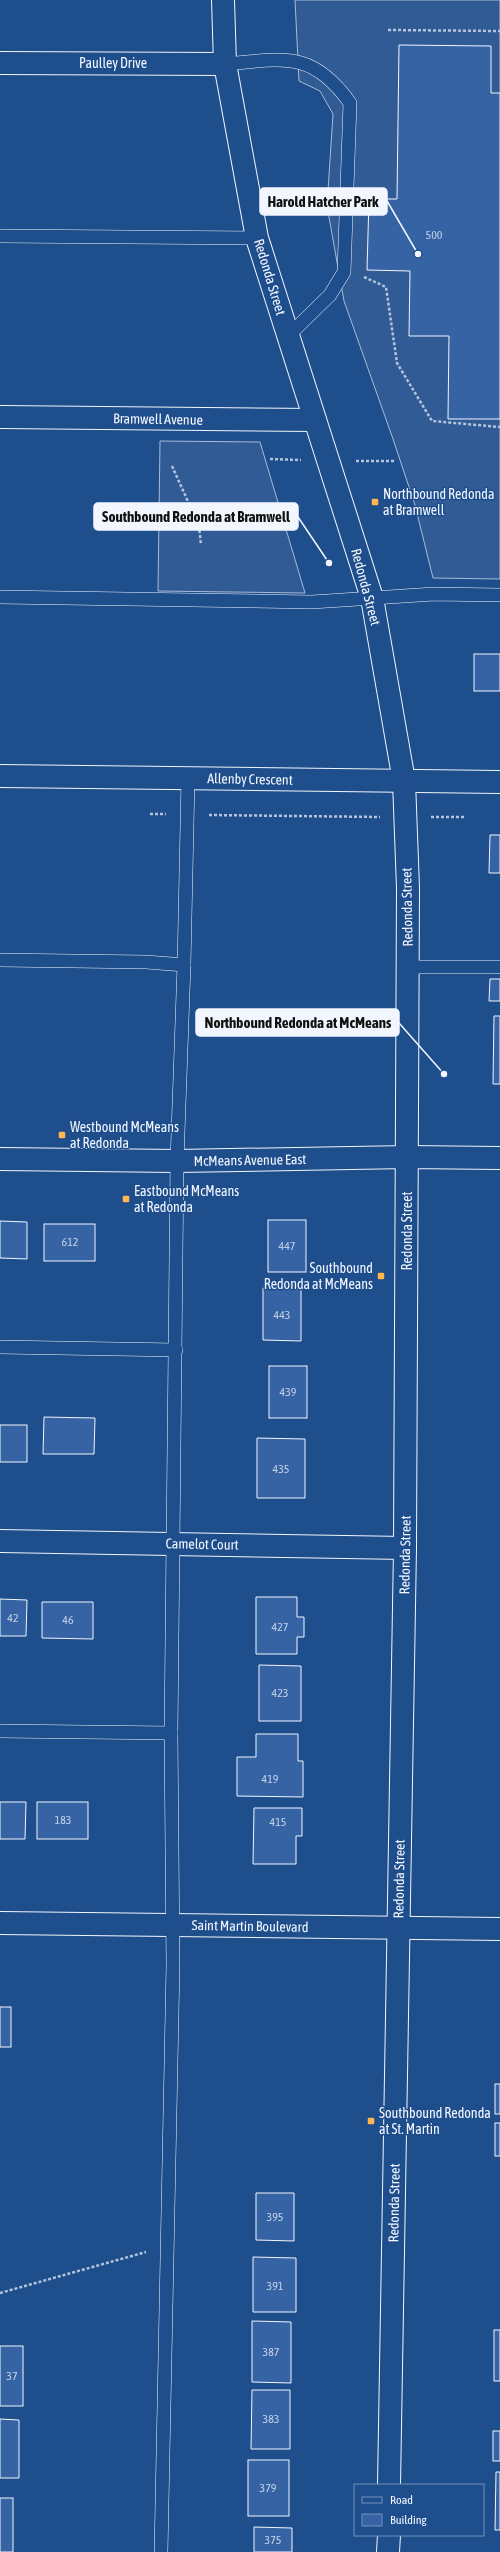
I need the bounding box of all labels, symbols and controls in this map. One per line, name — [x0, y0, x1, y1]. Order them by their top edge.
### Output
street label: Paulley Drive — [79, 55, 147, 71]
callout: Harold Hatcher Park — [260, 188, 387, 215]
text: Harold Hatcher Park — [267, 193, 379, 210]
house number: 500 — [426, 228, 443, 242]
street label: Redonda Street — [251, 237, 289, 317]
street label: Bramwell Avenue — [113, 410, 203, 428]
place label: Northbound Redonda at Bramwell — [383, 486, 494, 518]
marker: Northbound Redonda at Bramwell — [370, 497, 380, 507]
callout: Southbound Redonda at Bramwell — [94, 503, 298, 530]
text: Southbound Redonda at Bramwell — [102, 508, 291, 525]
street label: Redonda Street — [348, 547, 384, 627]
street label: Allenby Crescent — [207, 770, 293, 788]
street label: Redonda Street — [398, 867, 416, 947]
callout: Northbound Redonda at McMeans — [196, 1009, 399, 1036]
text: Northbound Redonda at McMeans — [205, 1014, 392, 1031]
place label: Westbound McMeans at Redonda — [70, 1119, 179, 1151]
marker: Westbound McMeans at Redonda — [57, 1130, 67, 1140]
street label: McMeans Avenue East — [194, 1151, 306, 1169]
place label: Eastbound McMeans at Redonda — [134, 1183, 239, 1215]
street label: Redonda Street — [399, 1191, 415, 1271]
marker: Eastbound McMeans at Redonda — [121, 1194, 131, 1204]
house number: 612 — [62, 1235, 78, 1249]
house number: 447 — [279, 1239, 296, 1253]
place label: Southbound Redonda at McMeans — [264, 1260, 373, 1292]
marker: Southbound Redonda at McMeans — [376, 1271, 386, 1281]
house number: 443 — [274, 1308, 290, 1322]
house number: 439 — [280, 1385, 297, 1399]
house number: 435 — [273, 1462, 289, 1476]
street label: Redonda Street — [396, 1515, 414, 1595]
street label: Camelot Court — [165, 1535, 239, 1553]
house number: 42 — [7, 1611, 19, 1625]
house number: 46 — [62, 1613, 74, 1627]
house number: 427 — [272, 1620, 289, 1634]
house number: 423 — [272, 1686, 288, 1700]
house number: 419 — [262, 1772, 279, 1786]
house number: 183 — [55, 1813, 71, 1827]
house number: 415 — [270, 1815, 286, 1829]
street label: Redonda Street — [390, 1839, 408, 1919]
street label: Saint Martin Boulevard — [191, 1917, 309, 1935]
place label: Southbound Redonda at St. Martin — [379, 2105, 491, 2137]
marker: Southbound Redonda at St. Martin — [366, 2116, 376, 2126]
street label: Redonda Street — [385, 2163, 403, 2243]
house number: 395 — [267, 2210, 283, 2224]
house number: 391 — [267, 2279, 284, 2293]
house number: 387 — [263, 2345, 280, 2359]
house number: 37 — [6, 2369, 18, 2383]
house number: 383 — [263, 2412, 279, 2426]
house number: 379 — [260, 2481, 277, 2495]
legend — [354, 2484, 484, 2536]
text: Road — [390, 2493, 413, 2507]
text: Building — [390, 2513, 428, 2527]
house number: 375 — [265, 2533, 281, 2547]

